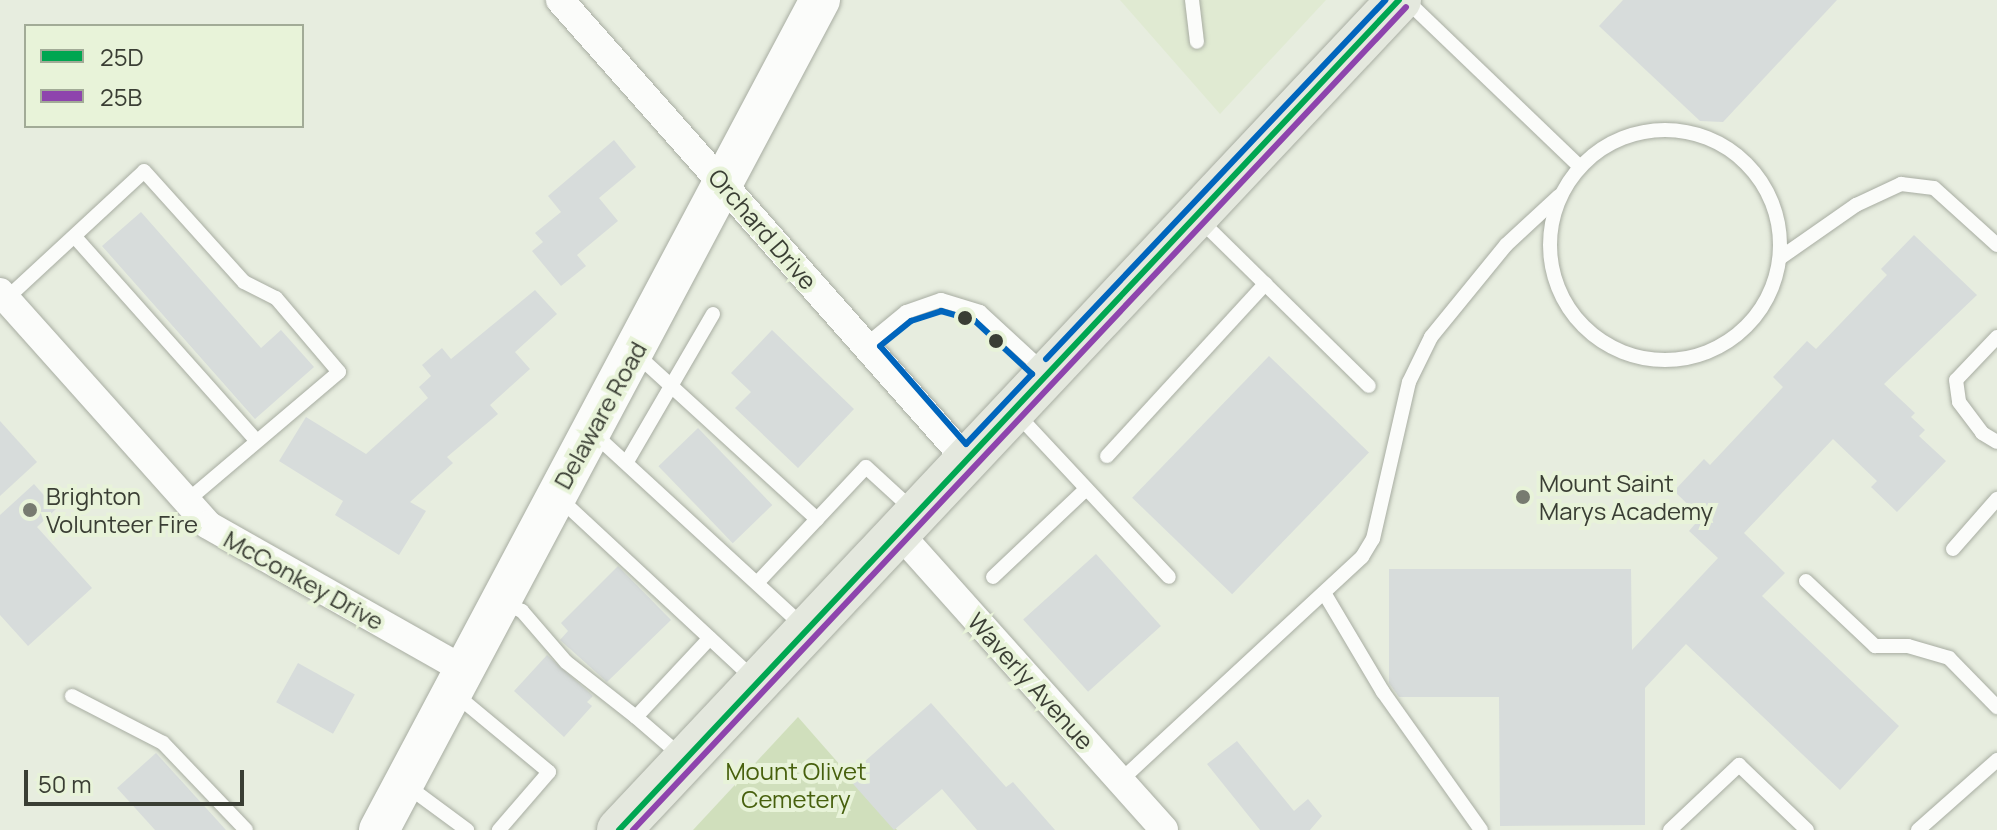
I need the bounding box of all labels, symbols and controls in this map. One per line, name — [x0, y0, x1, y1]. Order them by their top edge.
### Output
legend — [24, 24, 304, 128]
text: 25D — [100, 40, 144, 73]
text: 25B — [100, 80, 142, 113]
street label: Orchard Drive — [703, 163, 823, 295]
unlabelled marker — [957, 310, 973, 326]
unlabelled marker — [988, 333, 1004, 349]
street label: Delaware Road — [548, 336, 652, 494]
place label: Mount Saint Marys Academy — [1539, 469, 1713, 525]
place label: Brighton Volunteer Fire — [46, 482, 198, 538]
marker: Mount Saint Marys Academy — [1514, 488, 1532, 506]
marker: Brighton Volunteer Fire — [21, 501, 39, 519]
street label: McConkey Drive — [219, 524, 389, 636]
street label: Waverly Avenue — [962, 607, 1100, 755]
scale bar — [28, 754, 248, 804]
park label: Mount Olivet Cemetery — [725, 757, 867, 813]
text: 50 m — [38, 767, 92, 800]

